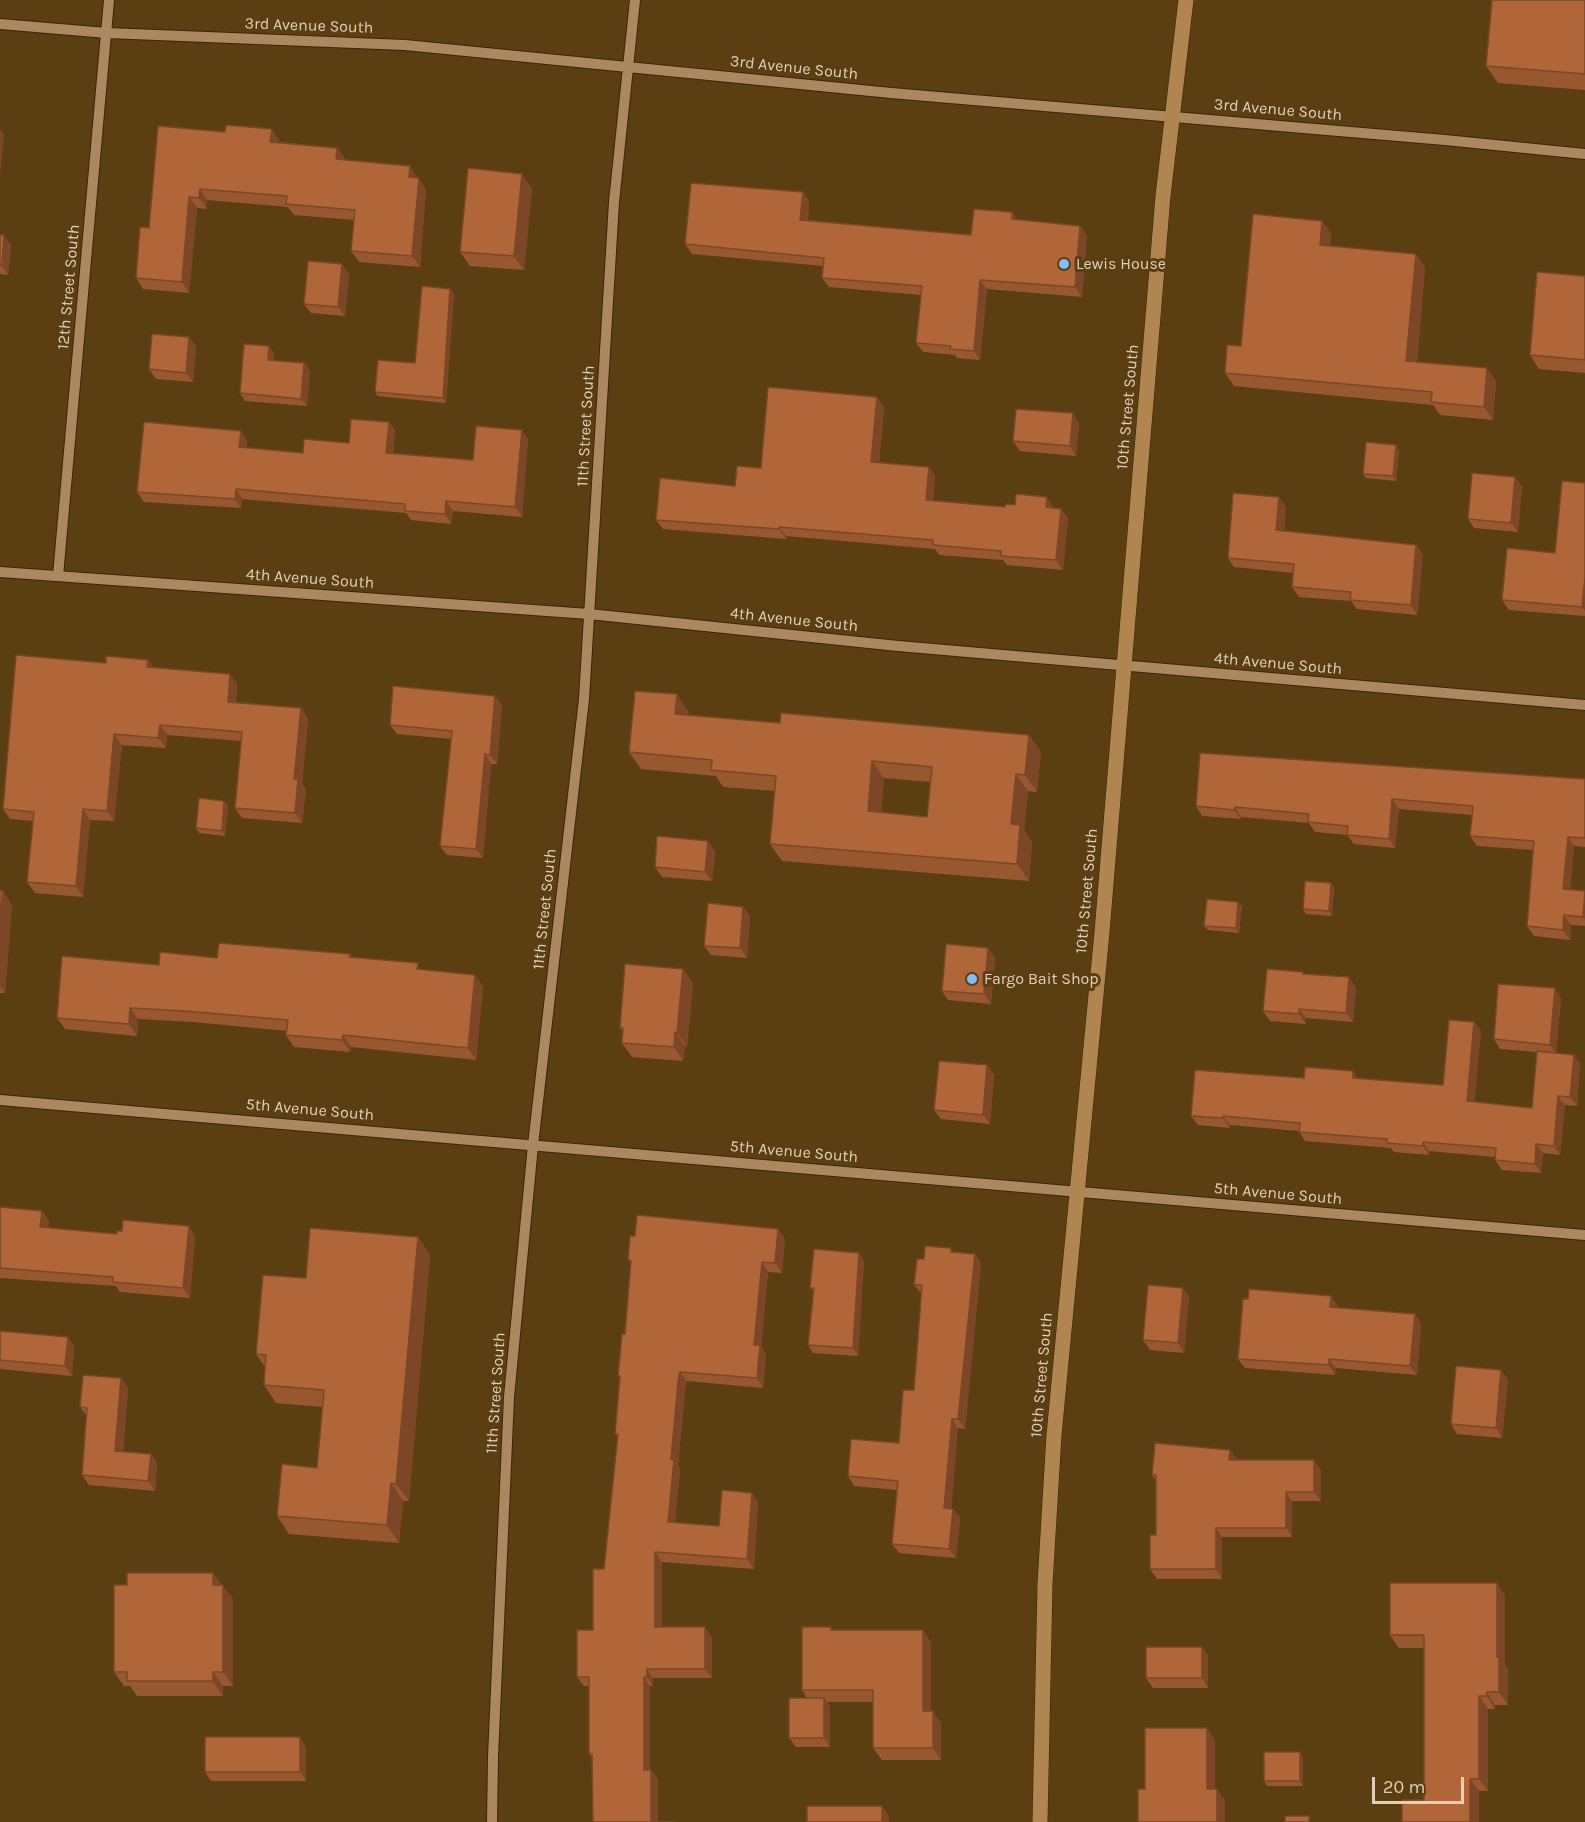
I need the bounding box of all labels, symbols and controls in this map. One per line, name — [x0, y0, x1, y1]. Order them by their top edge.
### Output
street label: 3rd Avenue South — [244, 14, 374, 38]
street label: 3rd Avenue South — [729, 52, 859, 84]
street label: 3rd Avenue South — [1213, 95, 1343, 125]
street label: 12th Street South — [54, 224, 84, 350]
place label: Lewis House — [1076, 254, 1166, 274]
marker: Lewis House — [1057, 257, 1071, 271]
street label: 10th Street South — [1113, 344, 1143, 470]
street label: 11th Street South — [573, 365, 599, 487]
street label: 4th Avenue South — [245, 565, 375, 593]
street label: 4th Avenue South — [729, 604, 859, 636]
street label: 4th Avenue South — [1213, 649, 1343, 679]
street label: 10th Street South — [1072, 828, 1102, 954]
street label: 11th Street South — [529, 848, 561, 970]
place label: Fargo Bait Shop — [984, 969, 1099, 989]
marker: Fargo Bait Shop — [965, 972, 979, 986]
street label: 5th Avenue South — [245, 1095, 375, 1125]
street label: 5th Avenue South — [729, 1137, 859, 1167]
street label: 5th Avenue South — [1213, 1179, 1343, 1209]
street label: 10th Street South — [1027, 1312, 1057, 1438]
street label: 11th Street South — [482, 1332, 510, 1454]
scale bar — [1375, 1765, 1466, 1803]
text: 20 m — [1383, 1776, 1425, 1798]

